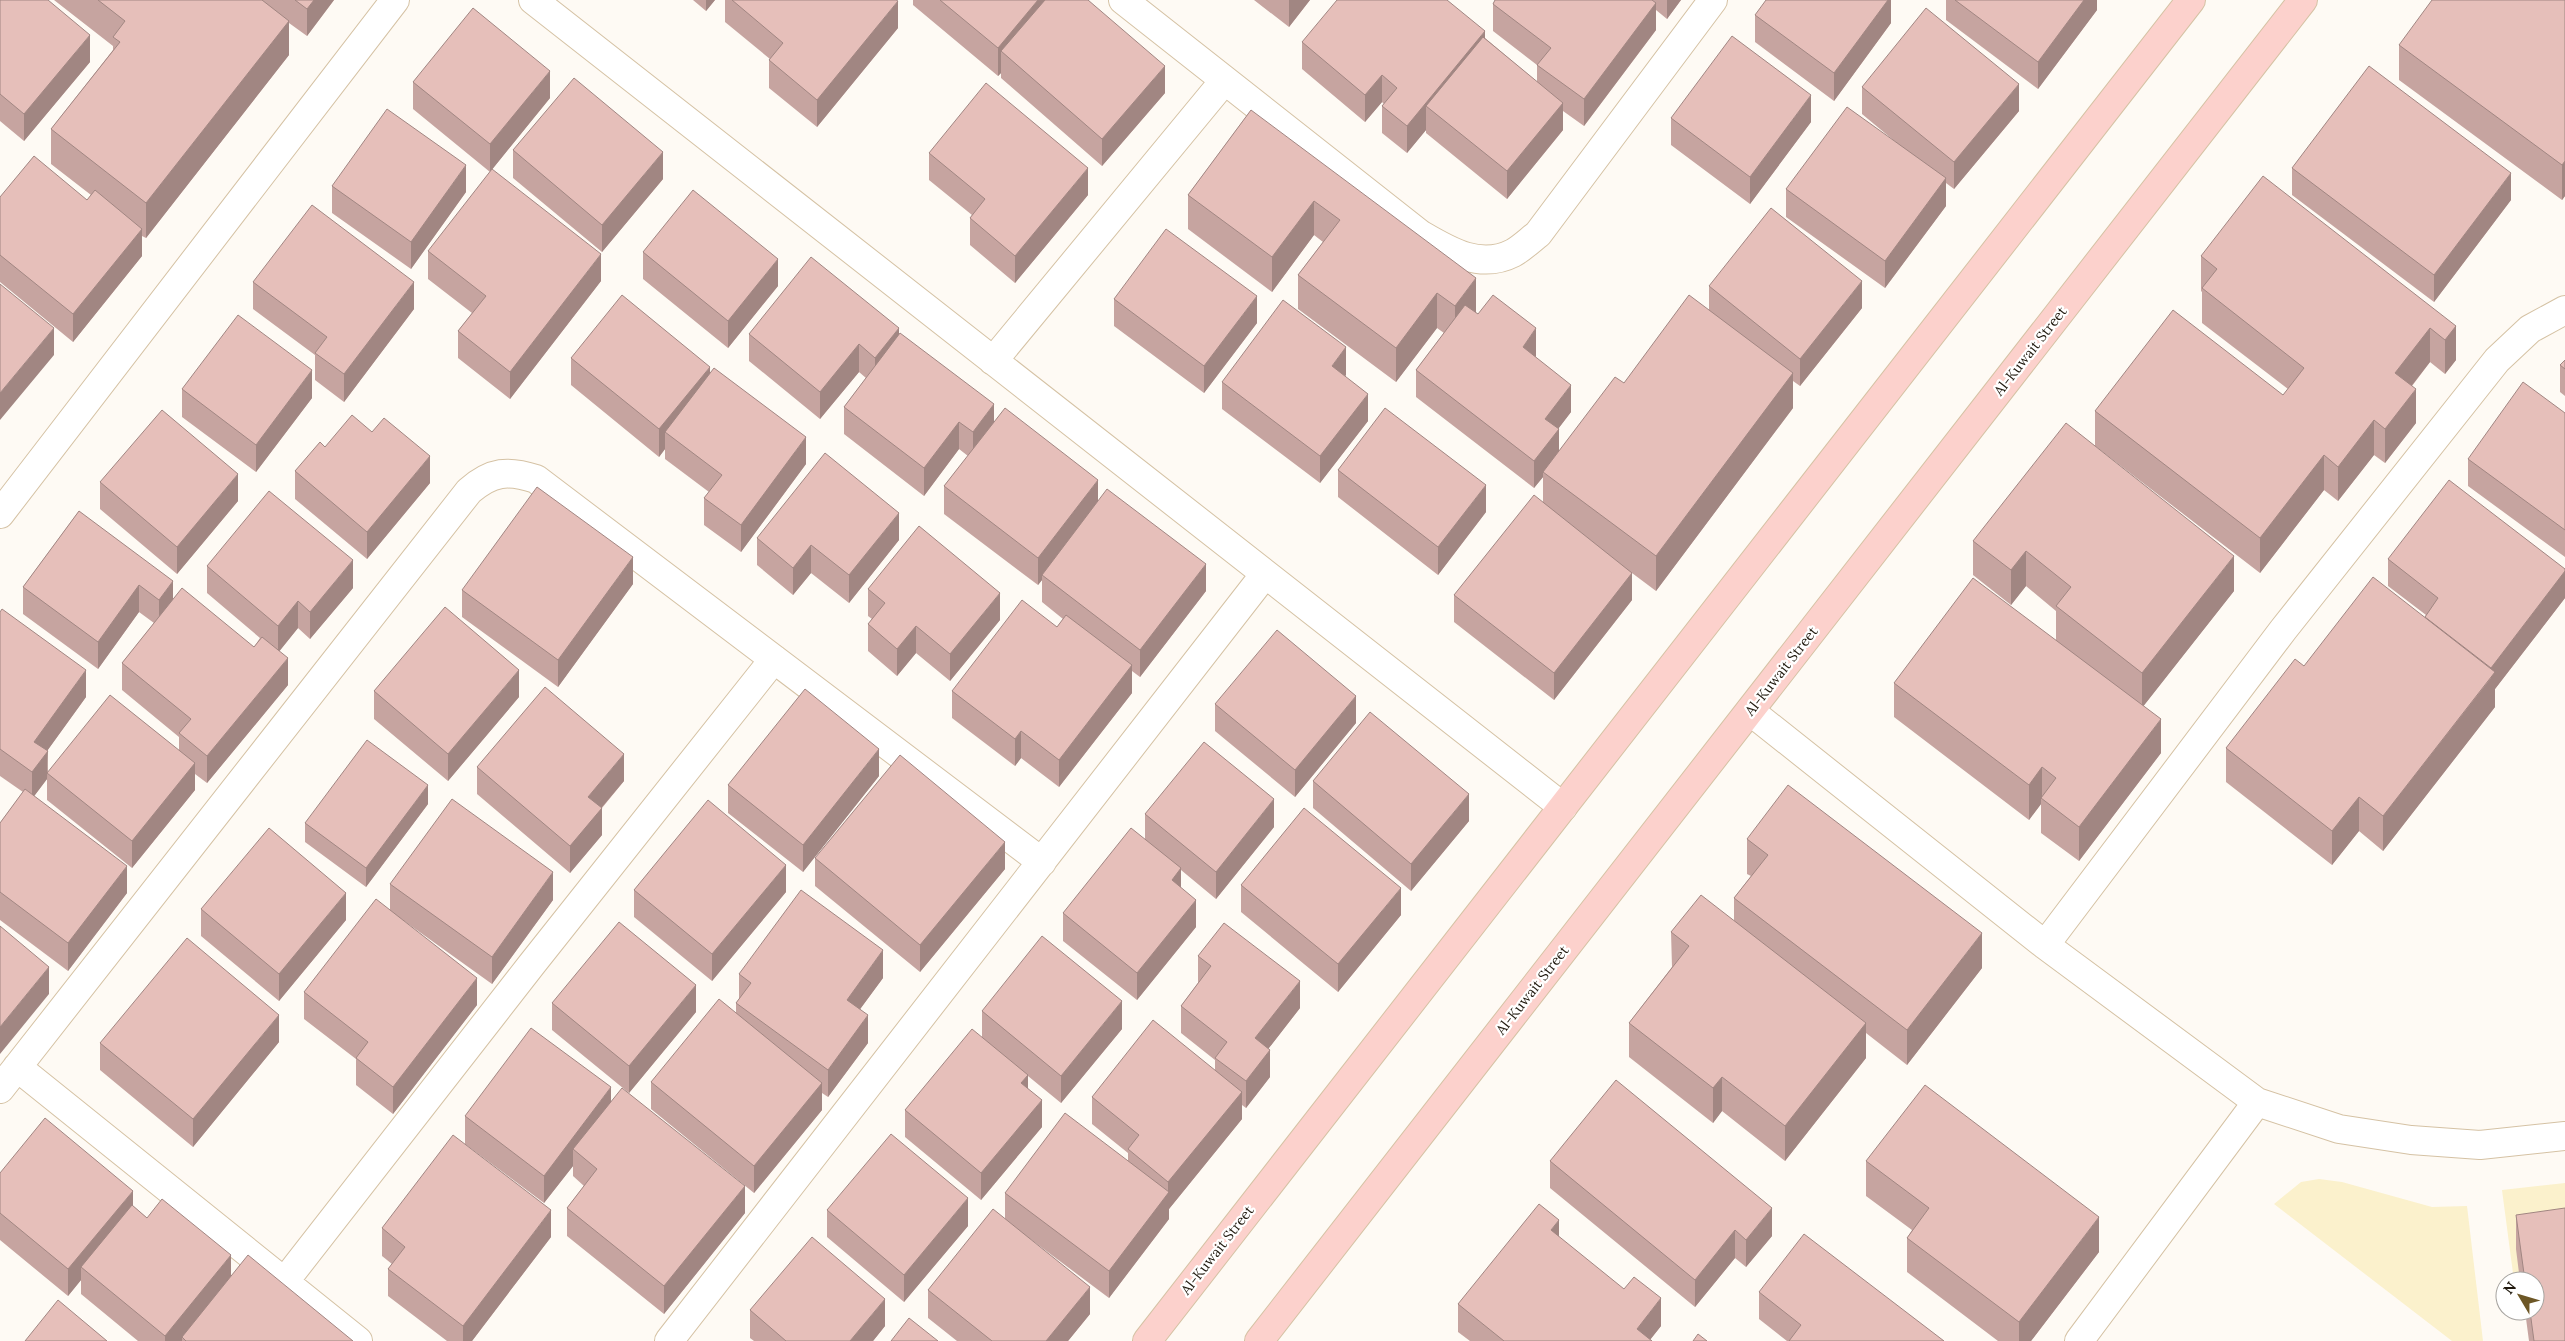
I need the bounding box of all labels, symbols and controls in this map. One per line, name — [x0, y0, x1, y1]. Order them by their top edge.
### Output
street label: Al-Kuwait Street — [1989, 302, 2071, 400]
street label: Al-Kuwait Street — [1740, 622, 1822, 720]
street label: Al-Kuwait Street — [1491, 941, 1573, 1039]
street label: Al-Kuwait Street — [1176, 1201, 1258, 1299]
north arrow — [2495, 1271, 2545, 1321]
text: N — [2499, 1278, 2520, 1298]

